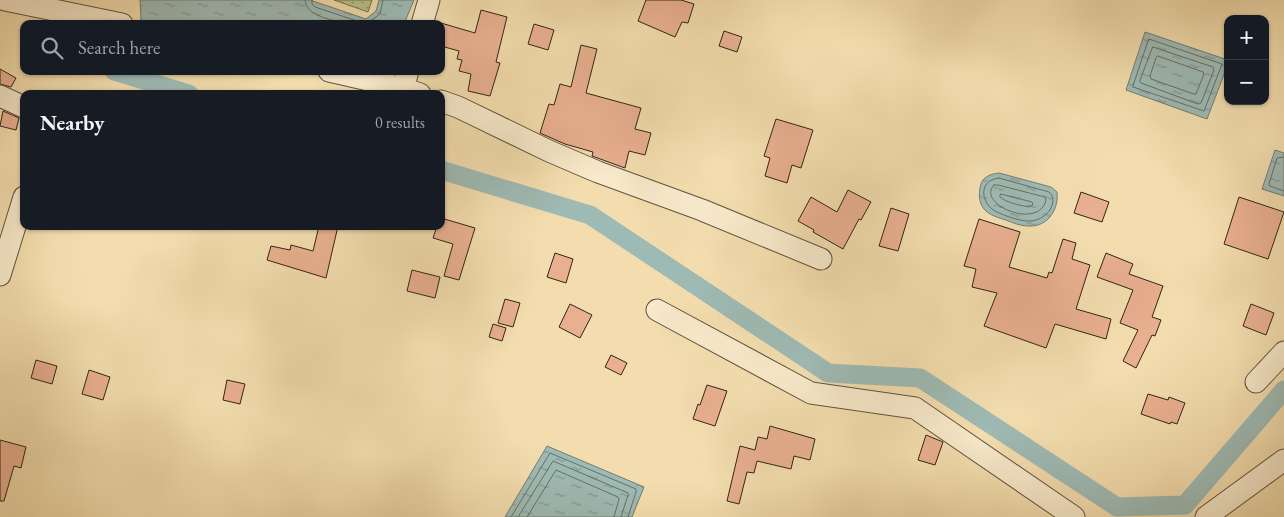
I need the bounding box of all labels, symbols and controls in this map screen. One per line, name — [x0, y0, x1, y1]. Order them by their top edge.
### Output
map controls — [1224, 15, 1269, 105]
button: + — [1224, 15, 1269, 60]
search box — [20, 20, 445, 75]
icon: search — [38, 34, 66, 62]
text: Search here — [78, 35, 160, 60]
button: − — [1224, 60, 1269, 105]
text: Nearby — [40, 109, 104, 136]
text: 0 results — [375, 112, 425, 133]

